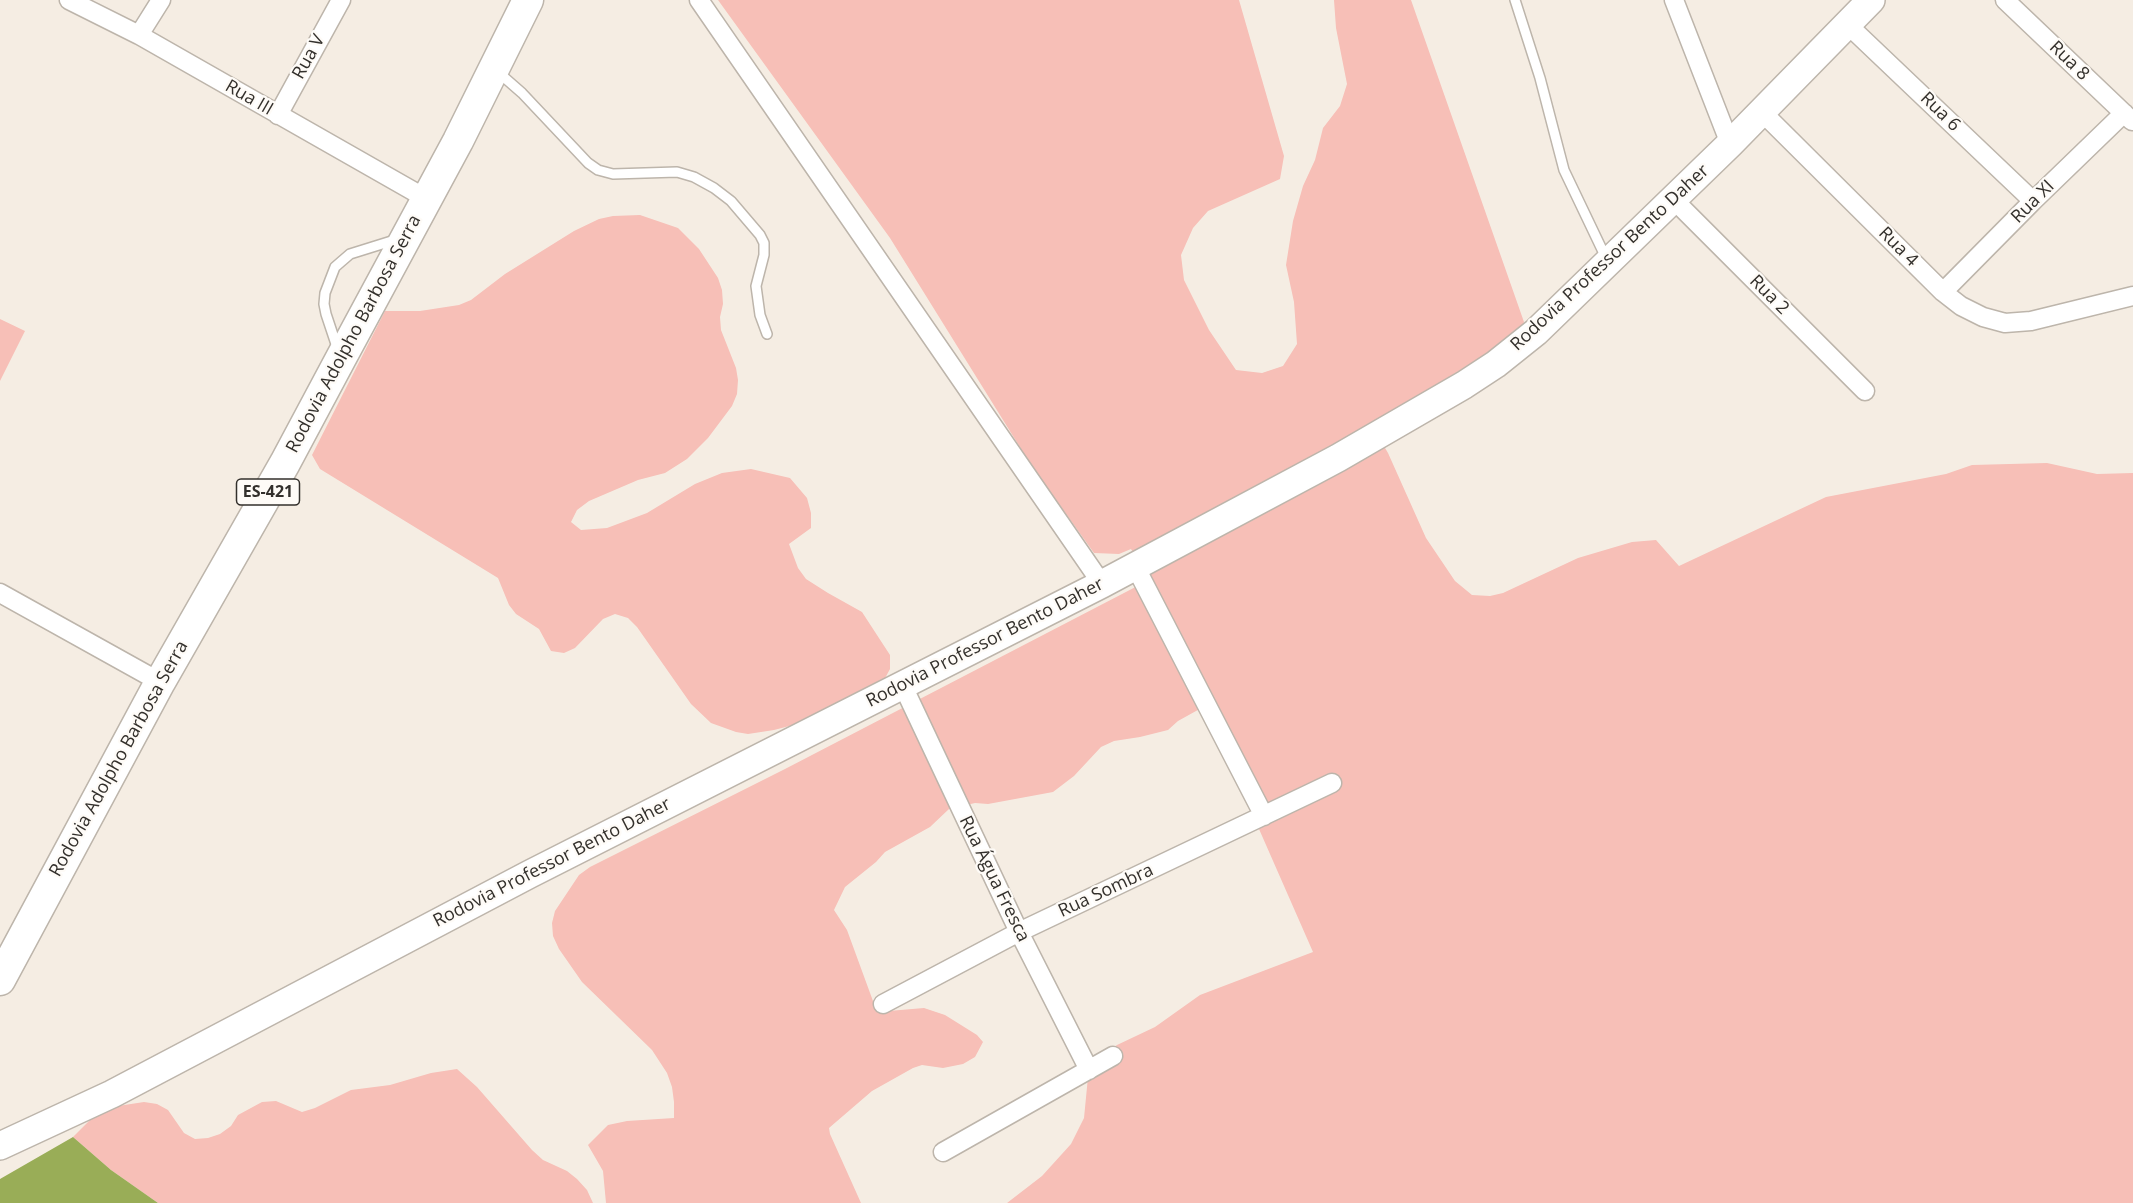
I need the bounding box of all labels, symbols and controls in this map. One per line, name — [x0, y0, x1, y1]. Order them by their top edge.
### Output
street label: Rua V — [288, 31, 330, 83]
street label: Rua 8 — [2045, 37, 2093, 85]
street label: Rua III — [221, 76, 277, 120]
street label: Rua 6 — [1916, 88, 1964, 136]
street label: Rodovia Professor Bento Daher — [1506, 160, 1714, 356]
street label: Rua XI — [2007, 176, 2059, 228]
street label: Rodovia Adolpho Barbosa Serra — [282, 211, 426, 457]
street label: Rua 4 — [1874, 223, 1922, 271]
street label: Rua 2 — [1745, 271, 1793, 319]
road number: ES-421 — [236, 479, 300, 505]
street label: Rodovia Professor Bento Daher — [863, 574, 1107, 712]
street label: Rodovia Adolpho Barbosa Serra — [45, 637, 193, 881]
street label: Rodovia Professor Bento Daher — [430, 794, 674, 932]
street label: Rua Água Fresca — [954, 812, 1034, 946]
street label: Rua Sombra — [1055, 860, 1157, 922]

